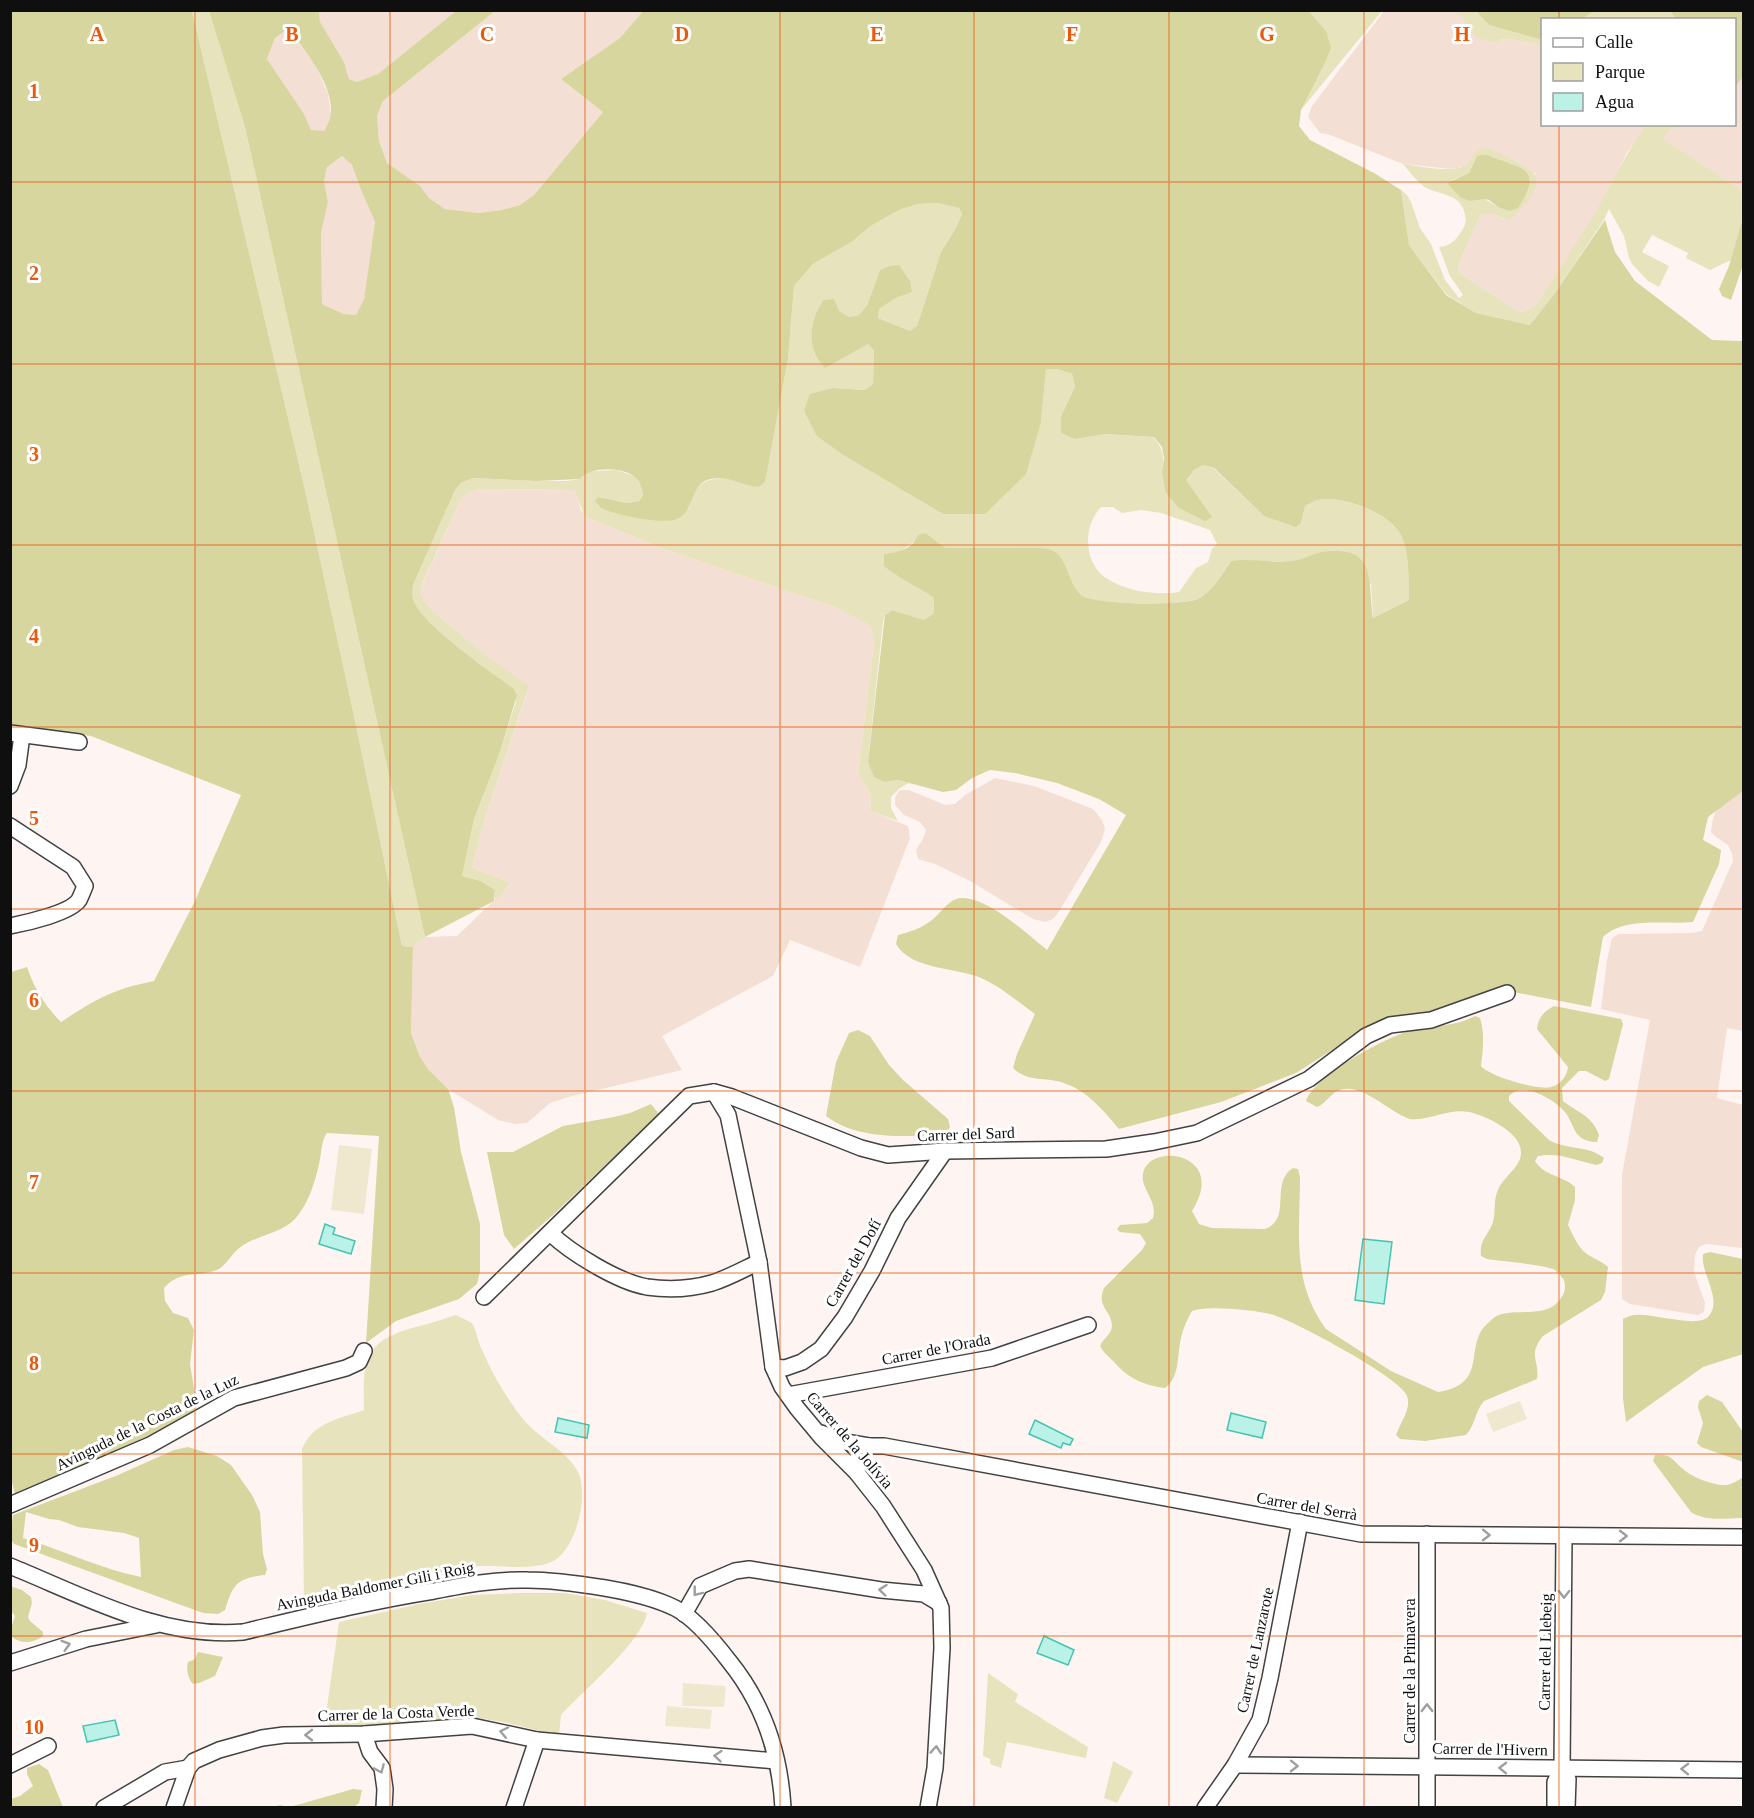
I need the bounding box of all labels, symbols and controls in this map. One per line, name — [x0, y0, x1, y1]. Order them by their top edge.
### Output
legend — [1541, 18, 1736, 126]
text: A — [90, 23, 105, 45]
text: B — [285, 23, 299, 45]
text: C — [480, 23, 494, 45]
text: D — [675, 23, 689, 45]
text: E — [870, 23, 884, 45]
text: F — [1066, 23, 1078, 45]
text: G — [1259, 23, 1275, 45]
text: H — [1454, 23, 1470, 45]
text: Calle — [1595, 32, 1633, 52]
text: Parque — [1595, 62, 1645, 82]
text: 1 — [29, 80, 39, 102]
text: Agua — [1595, 92, 1634, 112]
text: 2 — [29, 262, 39, 284]
text: 3 — [29, 443, 39, 465]
text: 4 — [29, 625, 39, 647]
text: 5 — [29, 807, 39, 829]
text: 6 — [29, 989, 39, 1011]
street label: Carrer del Sard — [917, 1124, 1015, 1144]
text: 7 — [29, 1171, 39, 1193]
street label: Carrer del Dofí — [822, 1216, 884, 1310]
street label: Carrer de l'Orada — [880, 1330, 992, 1368]
text: 8 — [29, 1352, 39, 1374]
street label: Avinguda de la Costa de la Luz — [53, 1370, 241, 1474]
street label: Carrer de la Jolívia — [804, 1388, 896, 1492]
street label: Carrer del Serrà — [1255, 1489, 1359, 1523]
one-way arrow — [1481, 1529, 1490, 1541]
one-way arrow — [1618, 1530, 1627, 1542]
text: 9 — [29, 1534, 39, 1556]
street label: Avinguda Baldomer Gili i Roig — [274, 1558, 476, 1615]
one-way arrow — [879, 1584, 888, 1597]
one-way arrow — [693, 1585, 704, 1596]
street label: Carrer de Lanzarote — [1233, 1586, 1277, 1714]
one-way arrow — [1558, 1590, 1570, 1599]
street label: Carrer del Llebeig — [1535, 1593, 1556, 1711]
street label: Carrer de la Primavera — [1401, 1598, 1418, 1744]
one-way arrow — [60, 1640, 71, 1652]
street label: Carrer de la Costa Verde — [317, 1702, 475, 1724]
one-way arrow — [1421, 1704, 1433, 1713]
text: 10 — [24, 1716, 44, 1738]
one-way arrow — [499, 1726, 509, 1739]
one-way arrow — [305, 1729, 314, 1741]
street label: Carrer de l'Hivern — [1432, 1739, 1548, 1759]
one-way arrow — [929, 1745, 942, 1754]
one-way arrow — [713, 1750, 722, 1763]
one-way arrow — [1289, 1759, 1298, 1772]
one-way arrow — [1499, 1761, 1508, 1774]
one-way arrow — [373, 1763, 385, 1774]
one-way arrow — [1681, 1763, 1690, 1775]

